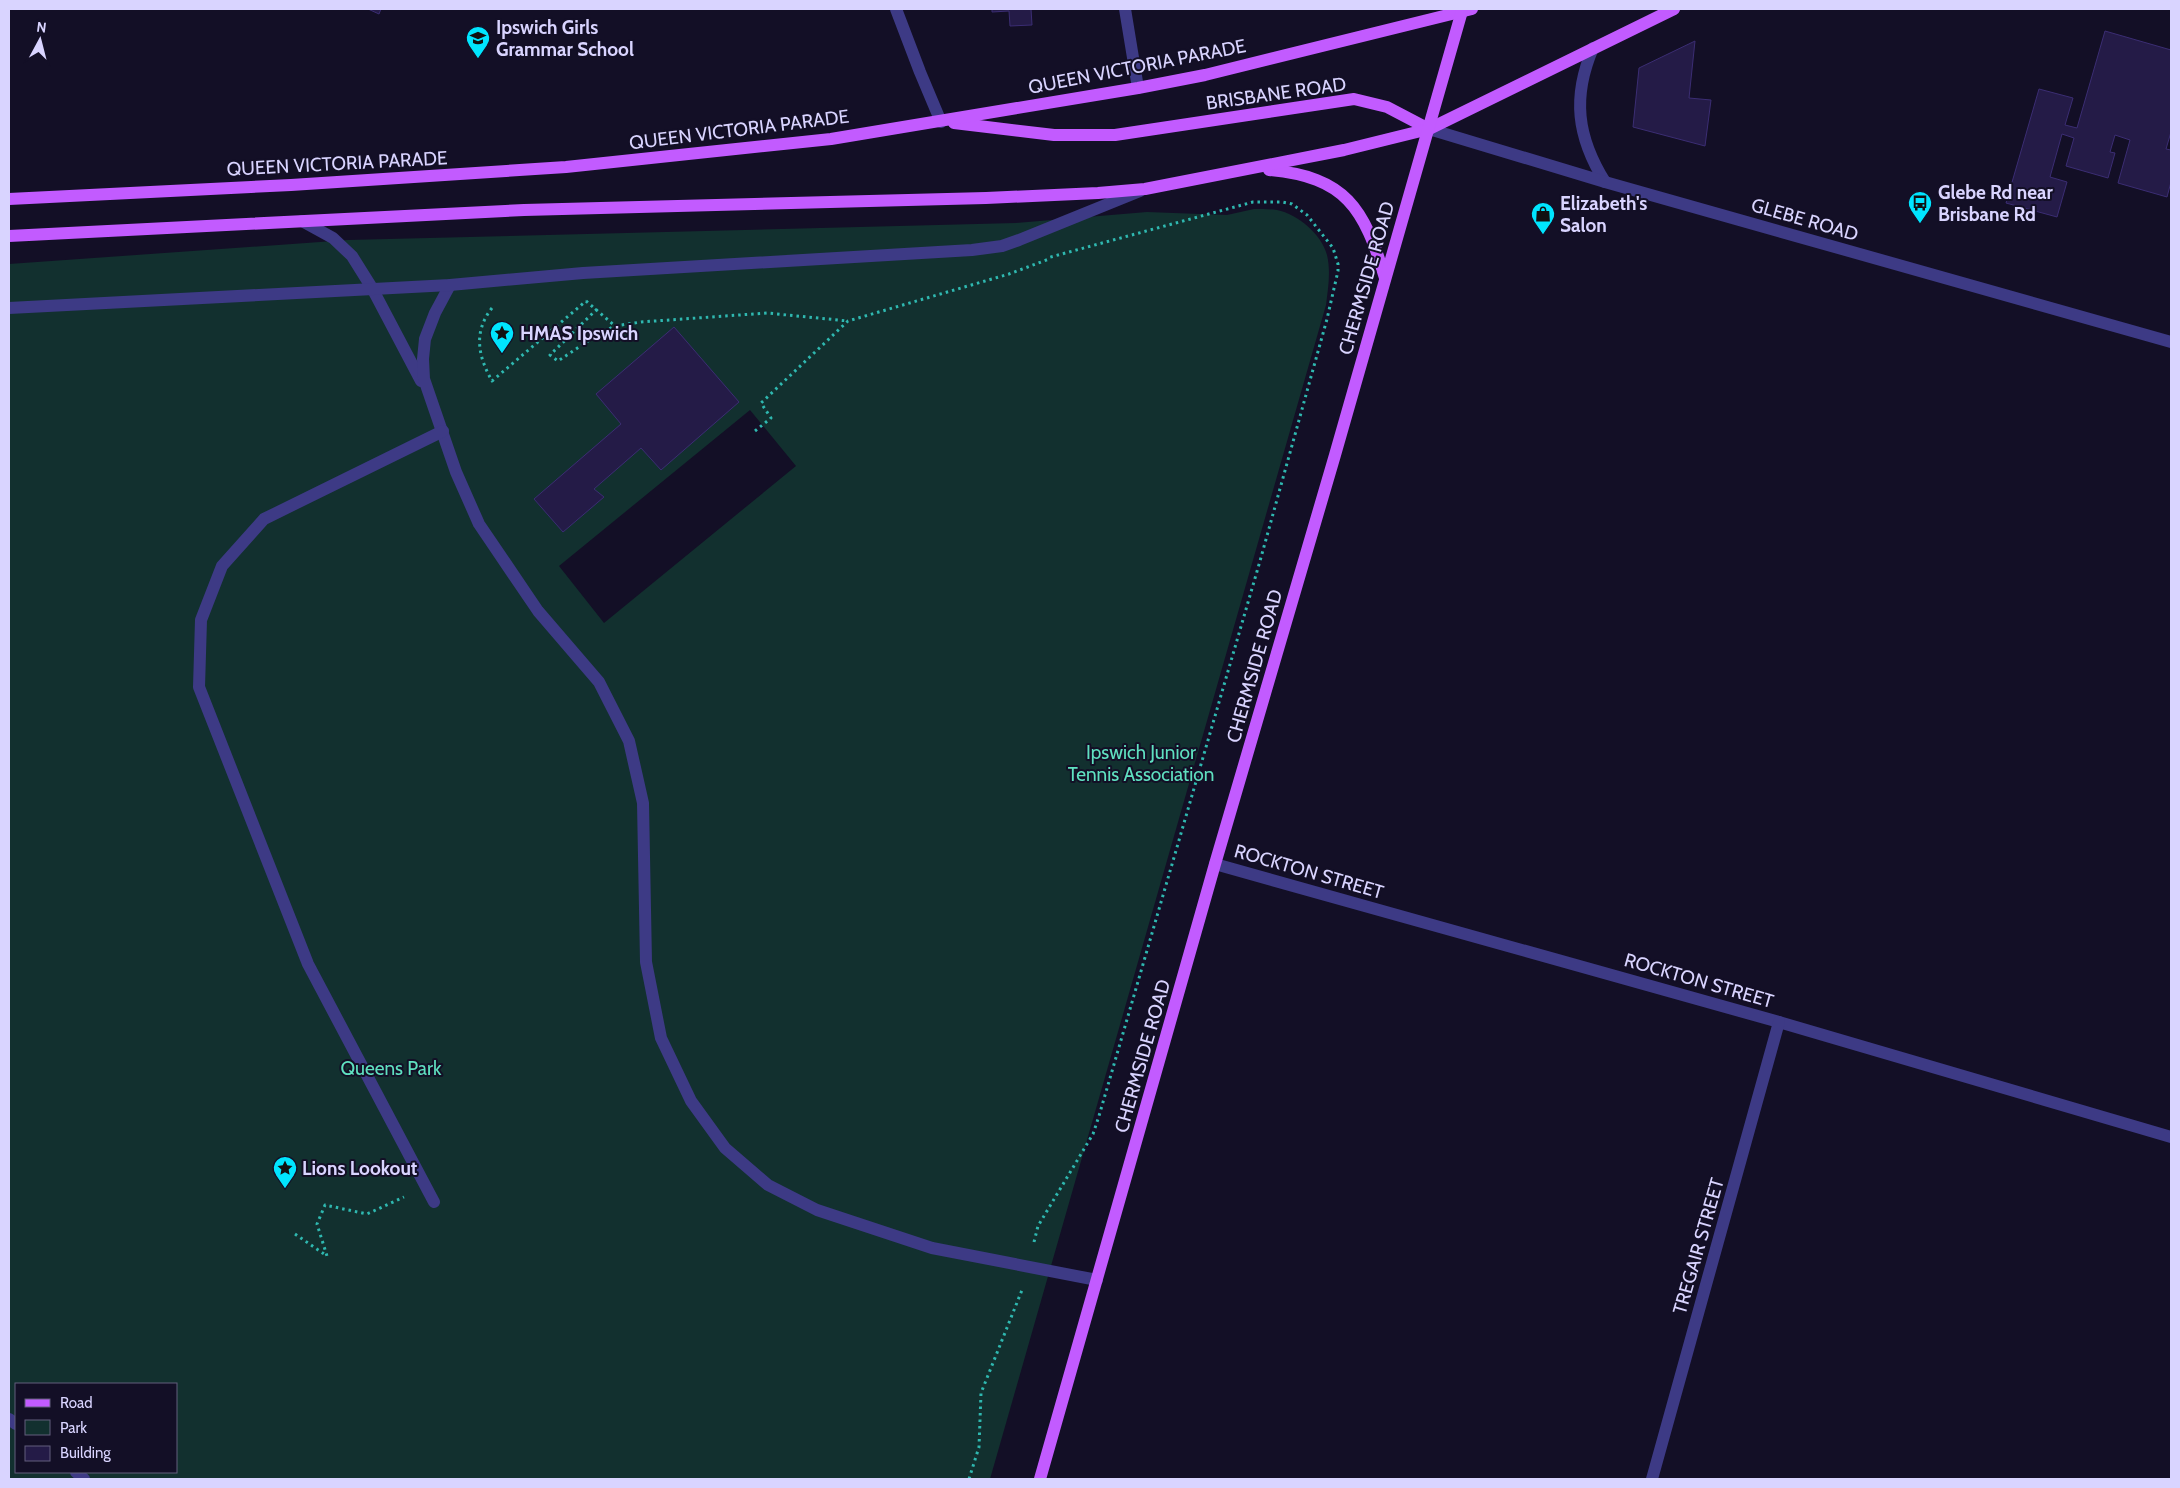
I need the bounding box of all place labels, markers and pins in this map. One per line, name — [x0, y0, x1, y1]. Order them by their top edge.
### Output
place label: Ipswich Girls Grammar School — [496, 16, 634, 61]
school or university icon: Ipswich Girls Grammar School — [465, 25, 491, 59]
place label: Glebe Rd near Brisbane Rd — [1938, 181, 2053, 226]
bus stop icon: Glebe Rd near Brisbane Rd — [1907, 190, 1933, 224]
place label: Elizabeth's Salon — [1560, 192, 1647, 237]
shop icon: Elizabeth's Salon — [1530, 201, 1556, 235]
place icon: HMAS Ipswich — [489, 320, 515, 354]
place label: HMAS Ipswich — [520, 322, 638, 345]
place icon: Lions Lookout — [272, 1155, 298, 1189]
place label: Lions Lookout — [302, 1157, 418, 1180]

